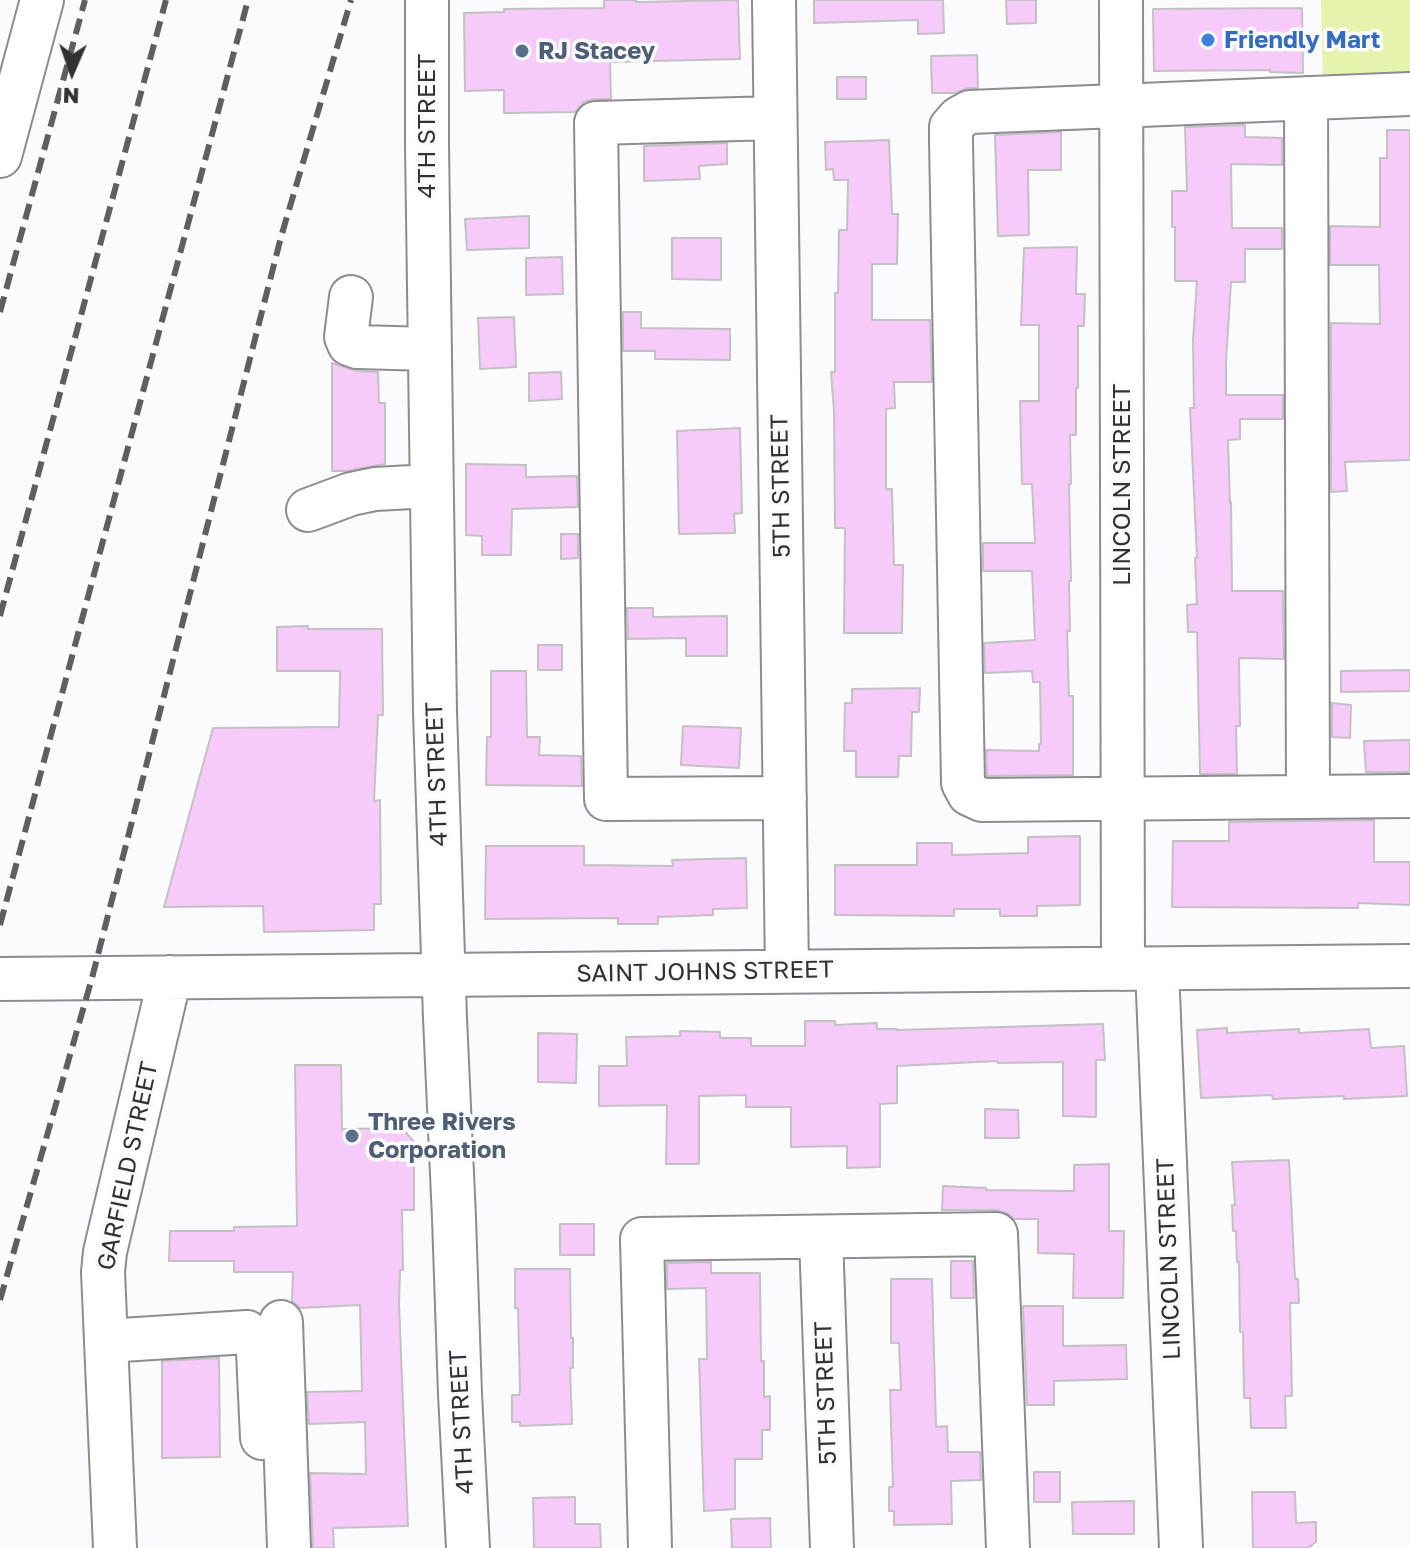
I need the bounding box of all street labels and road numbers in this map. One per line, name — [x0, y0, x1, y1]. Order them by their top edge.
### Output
street label: 4TH STREET — [413, 54, 441, 198]
street label: LINCOLN STREET — [1108, 384, 1136, 586]
street label: 5TH STREET — [765, 414, 797, 558]
street label: 4TH STREET — [420, 701, 454, 847]
street label: SAINT JOHNS STREET — [576, 955, 834, 989]
street label: GARFIELD STREET — [92, 1059, 164, 1273]
street label: LINCOLN STREET — [1151, 1157, 1187, 1361]
street label: 5TH STREET — [809, 1321, 843, 1465]
street label: 4TH STREET — [444, 1349, 480, 1495]

